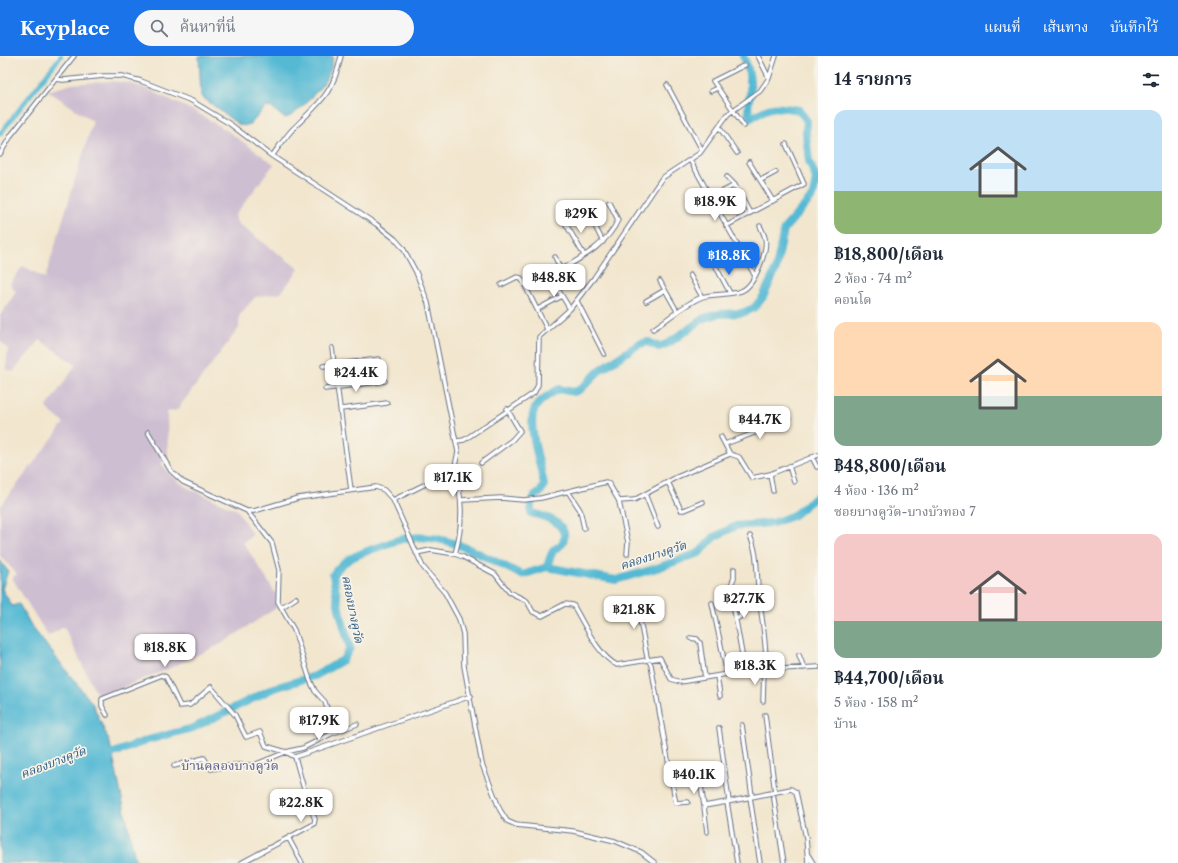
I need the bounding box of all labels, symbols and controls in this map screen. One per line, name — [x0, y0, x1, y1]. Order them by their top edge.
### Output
search box — [134, 10, 414, 46]
text: Keyplace — [20, 17, 110, 40]
icon: search — [148, 17, 170, 39]
text: ค้นหาที่นี่ — [180, 17, 236, 36]
text: แผนที่ — [984, 18, 1021, 36]
text: เส้นทาง — [1043, 18, 1088, 36]
text: บันทึกไว้ — [1110, 18, 1158, 36]
text: 14 รายการ — [834, 69, 912, 89]
icon: filters — [1140, 69, 1162, 91]
icon: home — [962, 136, 1034, 208]
pin: ฿18.9K — [682, 188, 748, 222]
text: ฿18.9K — [694, 193, 736, 209]
pin: ฿29K — [557, 200, 605, 234]
text: ฿29K — [564, 205, 598, 221]
pin: ฿18.8K — [696, 242, 762, 276]
text: ฿18,800/เดือน — [834, 244, 944, 264]
text: ฿18.8K — [707, 247, 751, 263]
pin: ฿48.8K — [521, 264, 587, 298]
text: ฿48.8K — [532, 269, 576, 285]
text: 2 ห้อง · 74 m² — [834, 270, 912, 286]
text: คอนโด — [834, 291, 872, 307]
icon: home — [962, 348, 1034, 420]
pin: ฿24.4K — [323, 359, 389, 393]
text: ฿24.4K — [334, 364, 378, 380]
pin: ฿44.7K — [727, 406, 793, 440]
text: ฿44.7K — [738, 411, 782, 427]
text: ฿48,800/เดือน — [834, 456, 946, 476]
pin: ฿17.1K — [420, 464, 486, 498]
text: ฿17.1K — [433, 469, 473, 485]
text: 4 ห้อง · 136 m² — [834, 482, 919, 498]
text: ซอยบางคูวัด-บางบัวทอง 7 — [834, 503, 976, 519]
water label: คลองบางคูวัด — [618, 537, 689, 574]
icon: home — [962, 560, 1034, 632]
water label: คลองบางคูวัด — [338, 574, 367, 645]
pin: ฿27.7K — [711, 585, 777, 619]
text: ฿27.7K — [723, 590, 765, 606]
pin: ฿21.8K — [601, 596, 667, 630]
text: ฿21.8K — [613, 601, 655, 617]
pin: ฿18.8K — [132, 634, 198, 668]
text: ฿18.8K — [143, 639, 187, 655]
pin: ฿18.3K — [722, 652, 788, 686]
text: ฿18.3K — [734, 657, 776, 673]
text: ฿44,700/เดือน — [834, 668, 944, 688]
text: 5 ห้อง · 158 m² — [834, 694, 918, 710]
pin: ฿17.9K — [286, 707, 352, 741]
text: ฿17.9K — [299, 712, 339, 728]
text: บ้าน — [834, 715, 857, 731]
water label: คลองบางคูวัด — [18, 743, 88, 782]
district label: บ้านคลองบางคูวัด — [181, 757, 279, 774]
pin: ฿40.1K — [661, 761, 727, 795]
text: ฿40.1K — [673, 766, 715, 782]
pin: ฿22.8K — [268, 789, 334, 823]
text: ฿22.8K — [279, 794, 323, 810]

